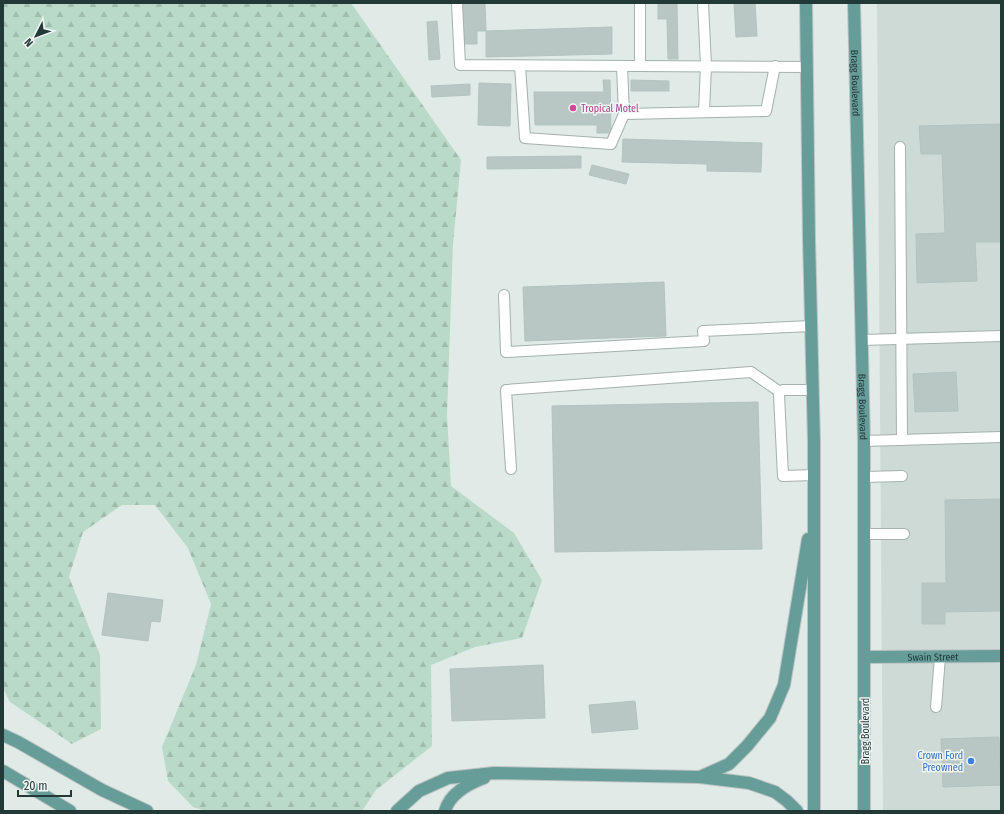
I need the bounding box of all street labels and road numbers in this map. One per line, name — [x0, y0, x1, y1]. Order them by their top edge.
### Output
street label: Bragg Boulevard — [848, 50, 862, 116]
street label: Bragg Boulevard — [855, 374, 869, 440]
street label: Swain Street — [907, 651, 959, 664]
street label: Bragg Boulevard — [860, 698, 872, 764]

